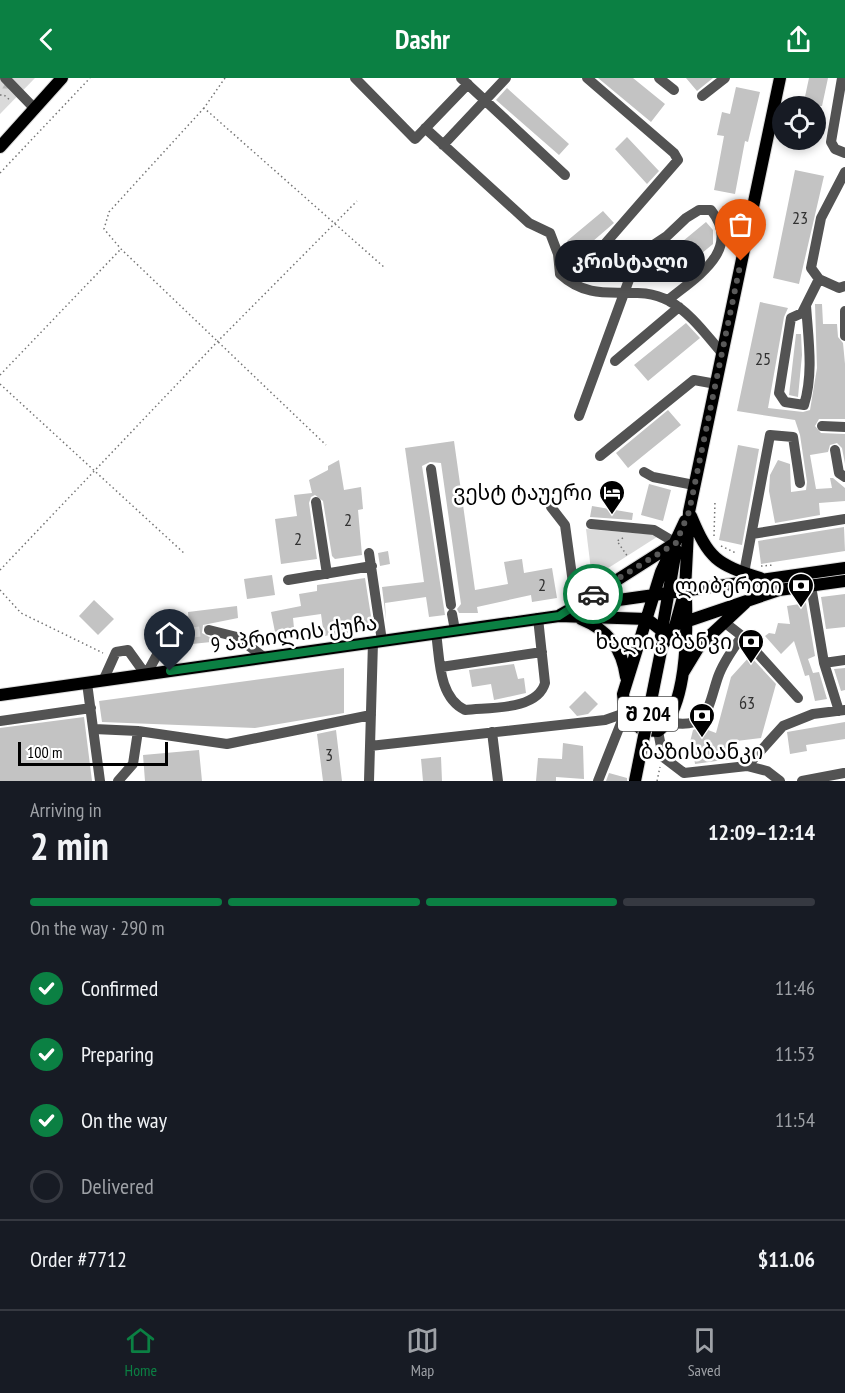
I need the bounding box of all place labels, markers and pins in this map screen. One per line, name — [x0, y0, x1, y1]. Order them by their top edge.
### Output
pin — [715, 199, 766, 261]
callout: კრისტალი — [555, 240, 705, 282]
hotel icon: ვესტ ტაუერი — [597, 478, 627, 516]
place label: ვესტ ტაუერი — [453, 479, 592, 506]
bank icon: ლიბერთი — [786, 571, 816, 609]
place label: ლიბერთი — [675, 572, 782, 599]
pin — [144, 609, 195, 671]
bank icon: ხალიკ ბანკი — [736, 627, 766, 665]
place label: ხალიკ ბანკი — [596, 628, 732, 655]
bank icon: ბაზისბანკი — [687, 701, 717, 739]
place label: ბაზისბანკი — [641, 738, 763, 765]

